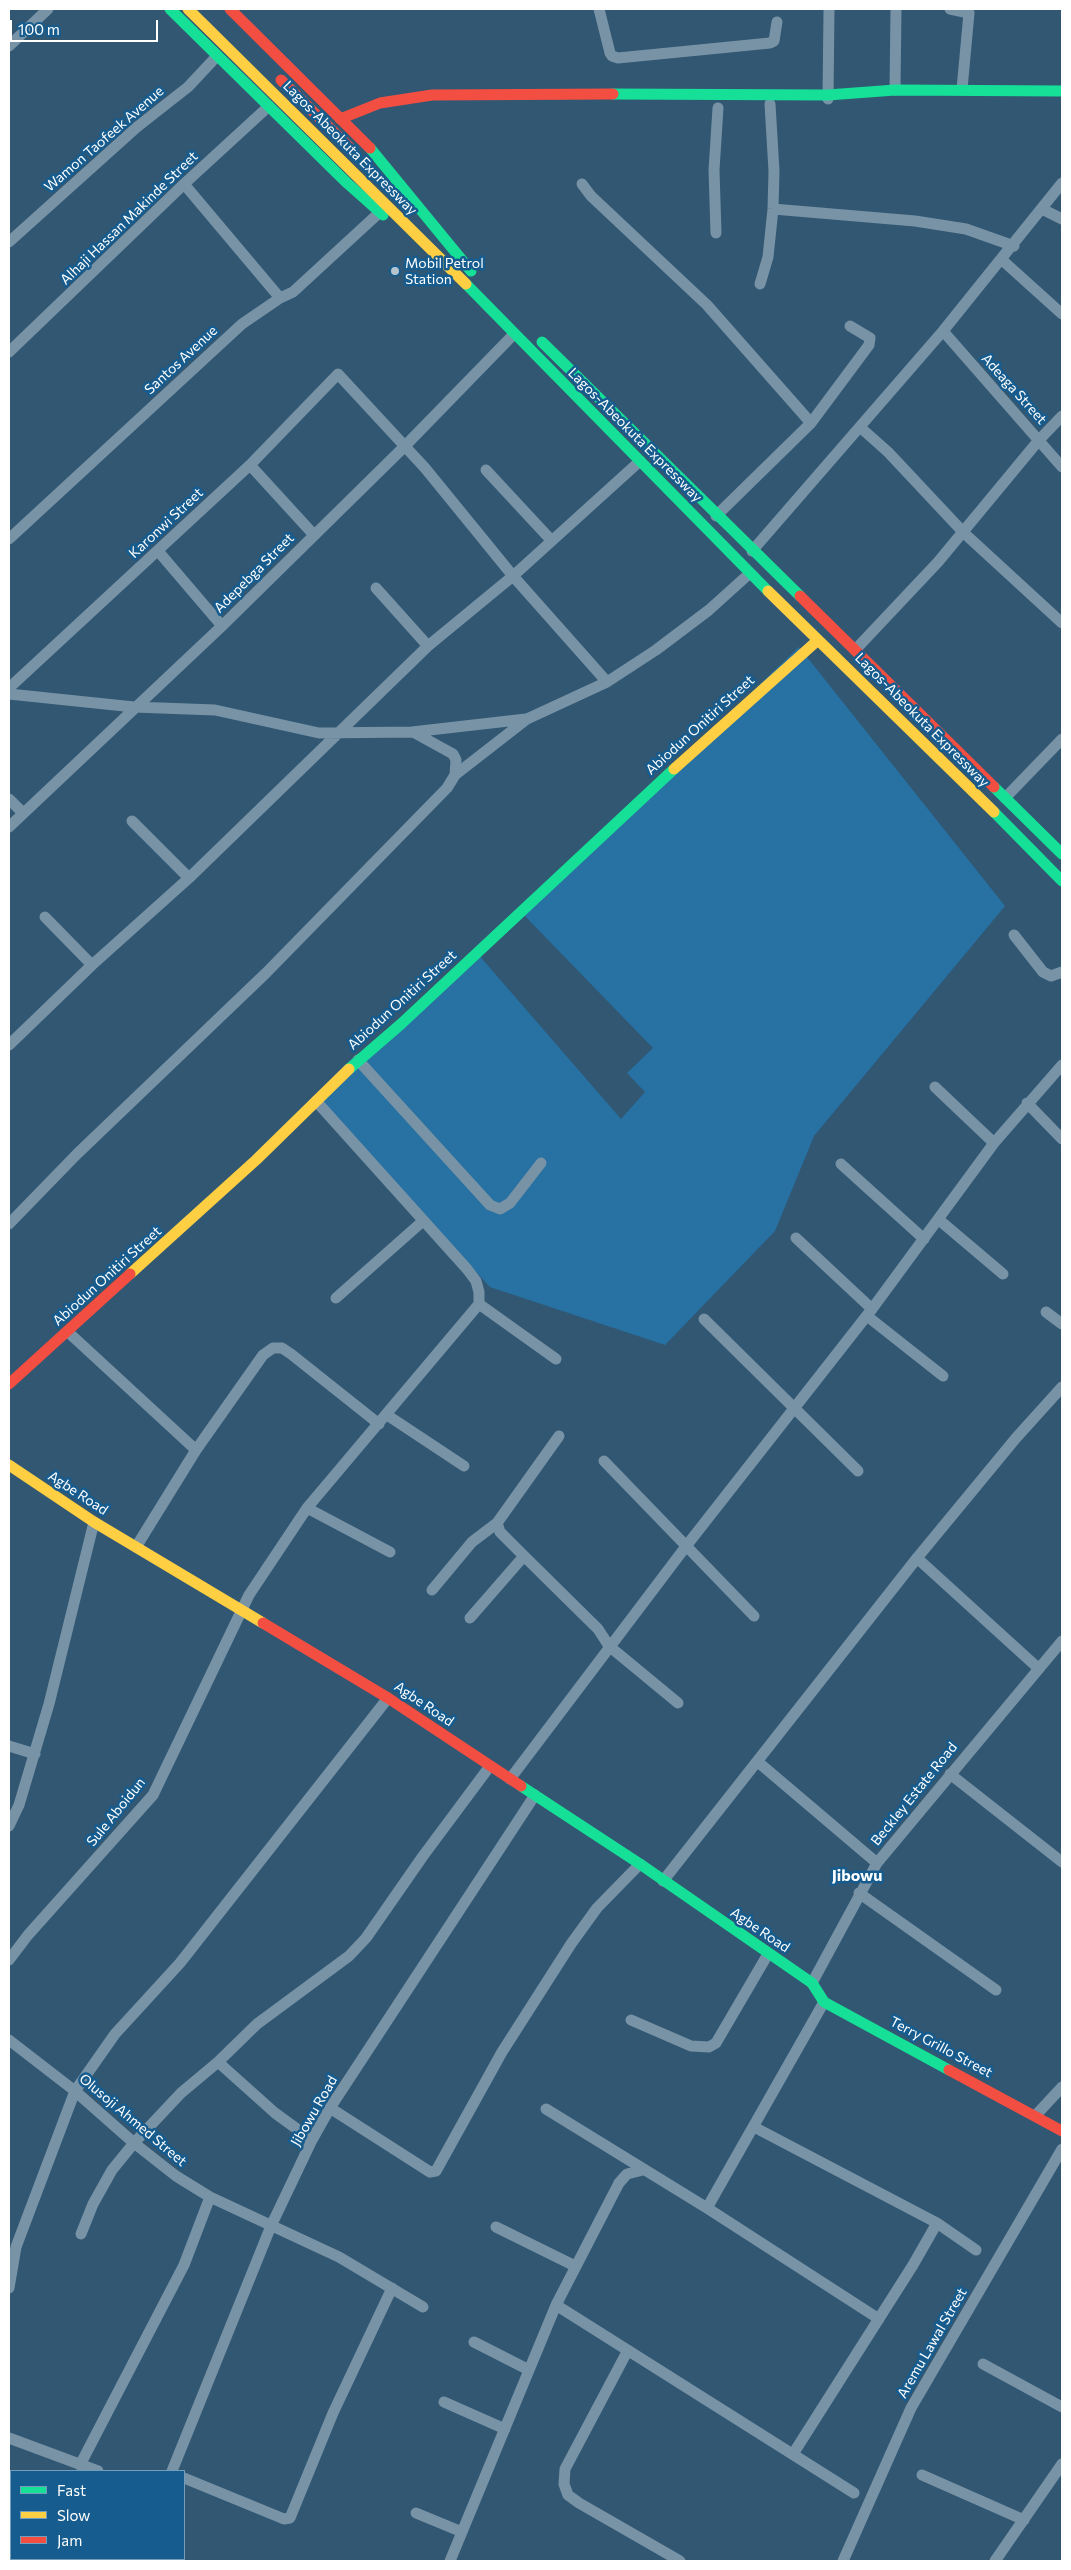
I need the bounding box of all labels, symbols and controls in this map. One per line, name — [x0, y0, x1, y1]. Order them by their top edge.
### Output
scale bar — [12, 10, 160, 42]
text: 100 m — [18, 20, 60, 38]
street label: Lagos-Abeokuta Expressway — [279, 77, 421, 219]
street label: Wamon Taofeek Avenue — [41, 83, 167, 195]
street label: Alhaji Hassan Makinde Street — [57, 148, 201, 288]
place label: Mobil Petrol Station — [405, 255, 484, 288]
marker: Mobil Petrol Station — [389, 265, 401, 277]
street label: Santos Avenue — [141, 322, 221, 398]
street label: Adeaga Street — [978, 350, 1050, 428]
street label: Lagos-Abeokuta Expressway — [564, 364, 706, 506]
street label: Karonwi Street — [125, 484, 207, 562]
street label: Adepebga Street — [211, 530, 297, 616]
street label: Lagos-Abeokuta Expressway — [851, 649, 993, 791]
street label: Abiodun Onitiri Street — [642, 672, 758, 778]
street label: Abiodun Onitiri Street — [344, 947, 460, 1053]
street label: Abiodun Onitiri Street — [49, 1223, 165, 1329]
street label: Agbe Road — [45, 1467, 111, 1519]
street label: Agbe Road — [391, 1678, 457, 1730]
street label: Beckley Estate Road — [867, 1739, 961, 1849]
street label: Sule Aboidun — [83, 1774, 149, 1850]
district label: Jibowu — [832, 1866, 882, 1886]
street label: Agbe Road — [727, 1904, 793, 1956]
street label: Terry Grillo Street — [887, 2013, 995, 2081]
street label: Olusoji Ahmed Street — [76, 2070, 190, 2170]
street label: Jibowu Road — [287, 2073, 341, 2149]
street label: Aremu Lawal Street — [894, 2285, 970, 2401]
legend — [10, 2470, 185, 2560]
text: Fast — [57, 2481, 86, 2499]
text: Slow — [57, 2506, 90, 2524]
text: Jam — [57, 2531, 82, 2549]

